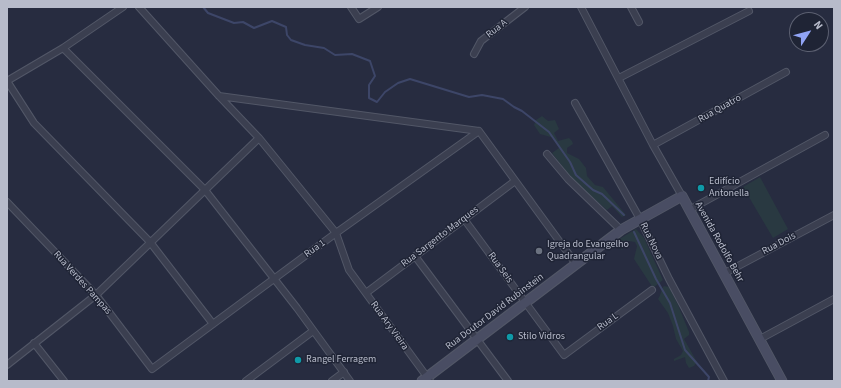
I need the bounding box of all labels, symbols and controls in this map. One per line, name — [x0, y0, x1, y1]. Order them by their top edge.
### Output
north arrow — [789, 12, 829, 52]
street label: Rua A — [484, 17, 510, 41]
text: N — [810, 18, 827, 33]
street label: Rua Quatro — [696, 92, 744, 126]
place label: Edifício Antonella — [709, 176, 749, 200]
marker: Edifício Antonella — [696, 183, 706, 193]
street label: Avenida Rodolfo Behr — [692, 200, 746, 284]
street label: Rua Sargento Marques — [399, 204, 481, 270]
street label: Rua Nova — [637, 221, 665, 261]
street label: Rua Dois — [760, 230, 798, 258]
street label: Rua 1 — [302, 237, 328, 261]
place label: Igreja do Evangelho Quadrangular — [547, 239, 629, 262]
marker: Igreja do Evangelho Quadrangular — [534, 246, 544, 256]
street label: Rua Verdes Pampas — [50, 249, 114, 317]
street label: Rua Seis — [485, 250, 515, 286]
street label: Rua Doutor David Rubinstein — [444, 271, 546, 353]
street label: Rua Ary Vieira — [367, 299, 411, 353]
street label: Rua L — [595, 310, 621, 334]
place label: Stilo Vidros — [518, 331, 565, 343]
marker: Stilo Vidros — [505, 332, 515, 342]
place label: Rangel Ferragem — [306, 354, 376, 366]
marker: Rangel Ferragem — [293, 355, 303, 365]

